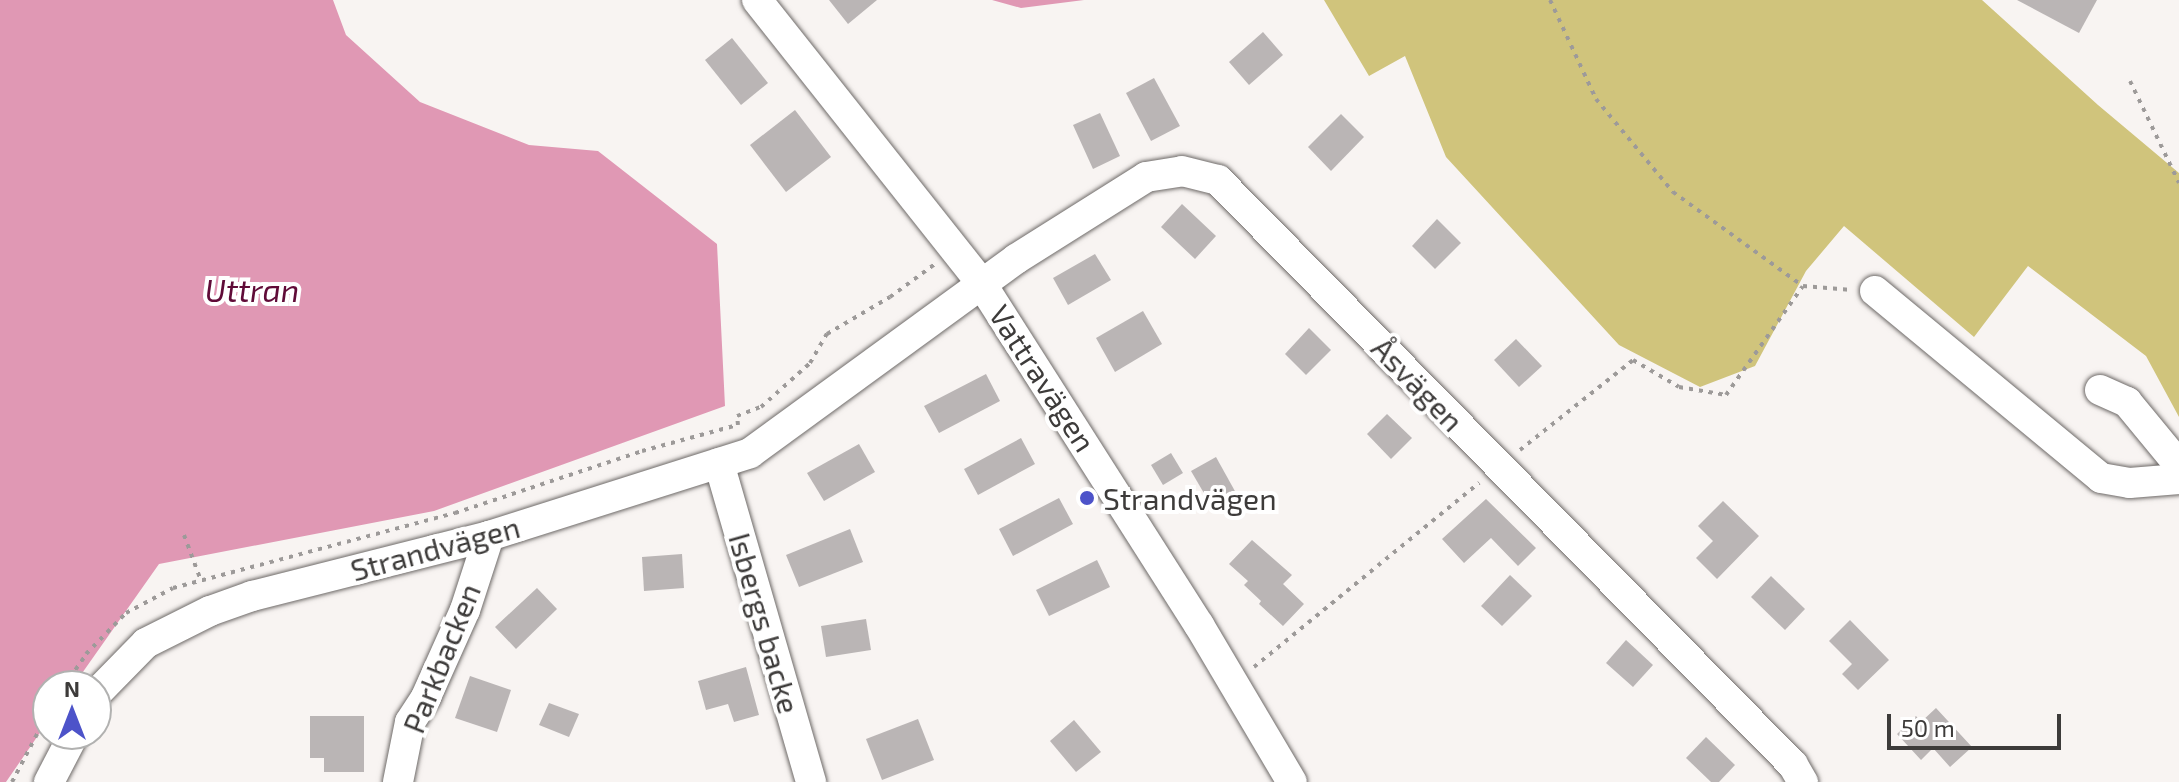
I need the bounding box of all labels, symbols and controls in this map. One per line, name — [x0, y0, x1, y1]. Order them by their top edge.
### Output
water label: Uttran — [205, 270, 299, 308]
street label: Vattravägen — [982, 298, 1104, 458]
street label: Åsvägen — [1365, 330, 1471, 438]
place label: Strandvägen — [1103, 480, 1277, 516]
marker: Strandvägen — [1078, 489, 1096, 507]
street label: Strandvägen — [347, 508, 523, 588]
street label: Isbergs backe — [722, 529, 808, 717]
street label: Parkbacken — [395, 578, 487, 738]
north arrow — [32, 670, 112, 750]
text: N — [64, 675, 80, 701]
scale bar — [1891, 698, 2065, 748]
text: 50 m — [1901, 713, 1955, 742]

